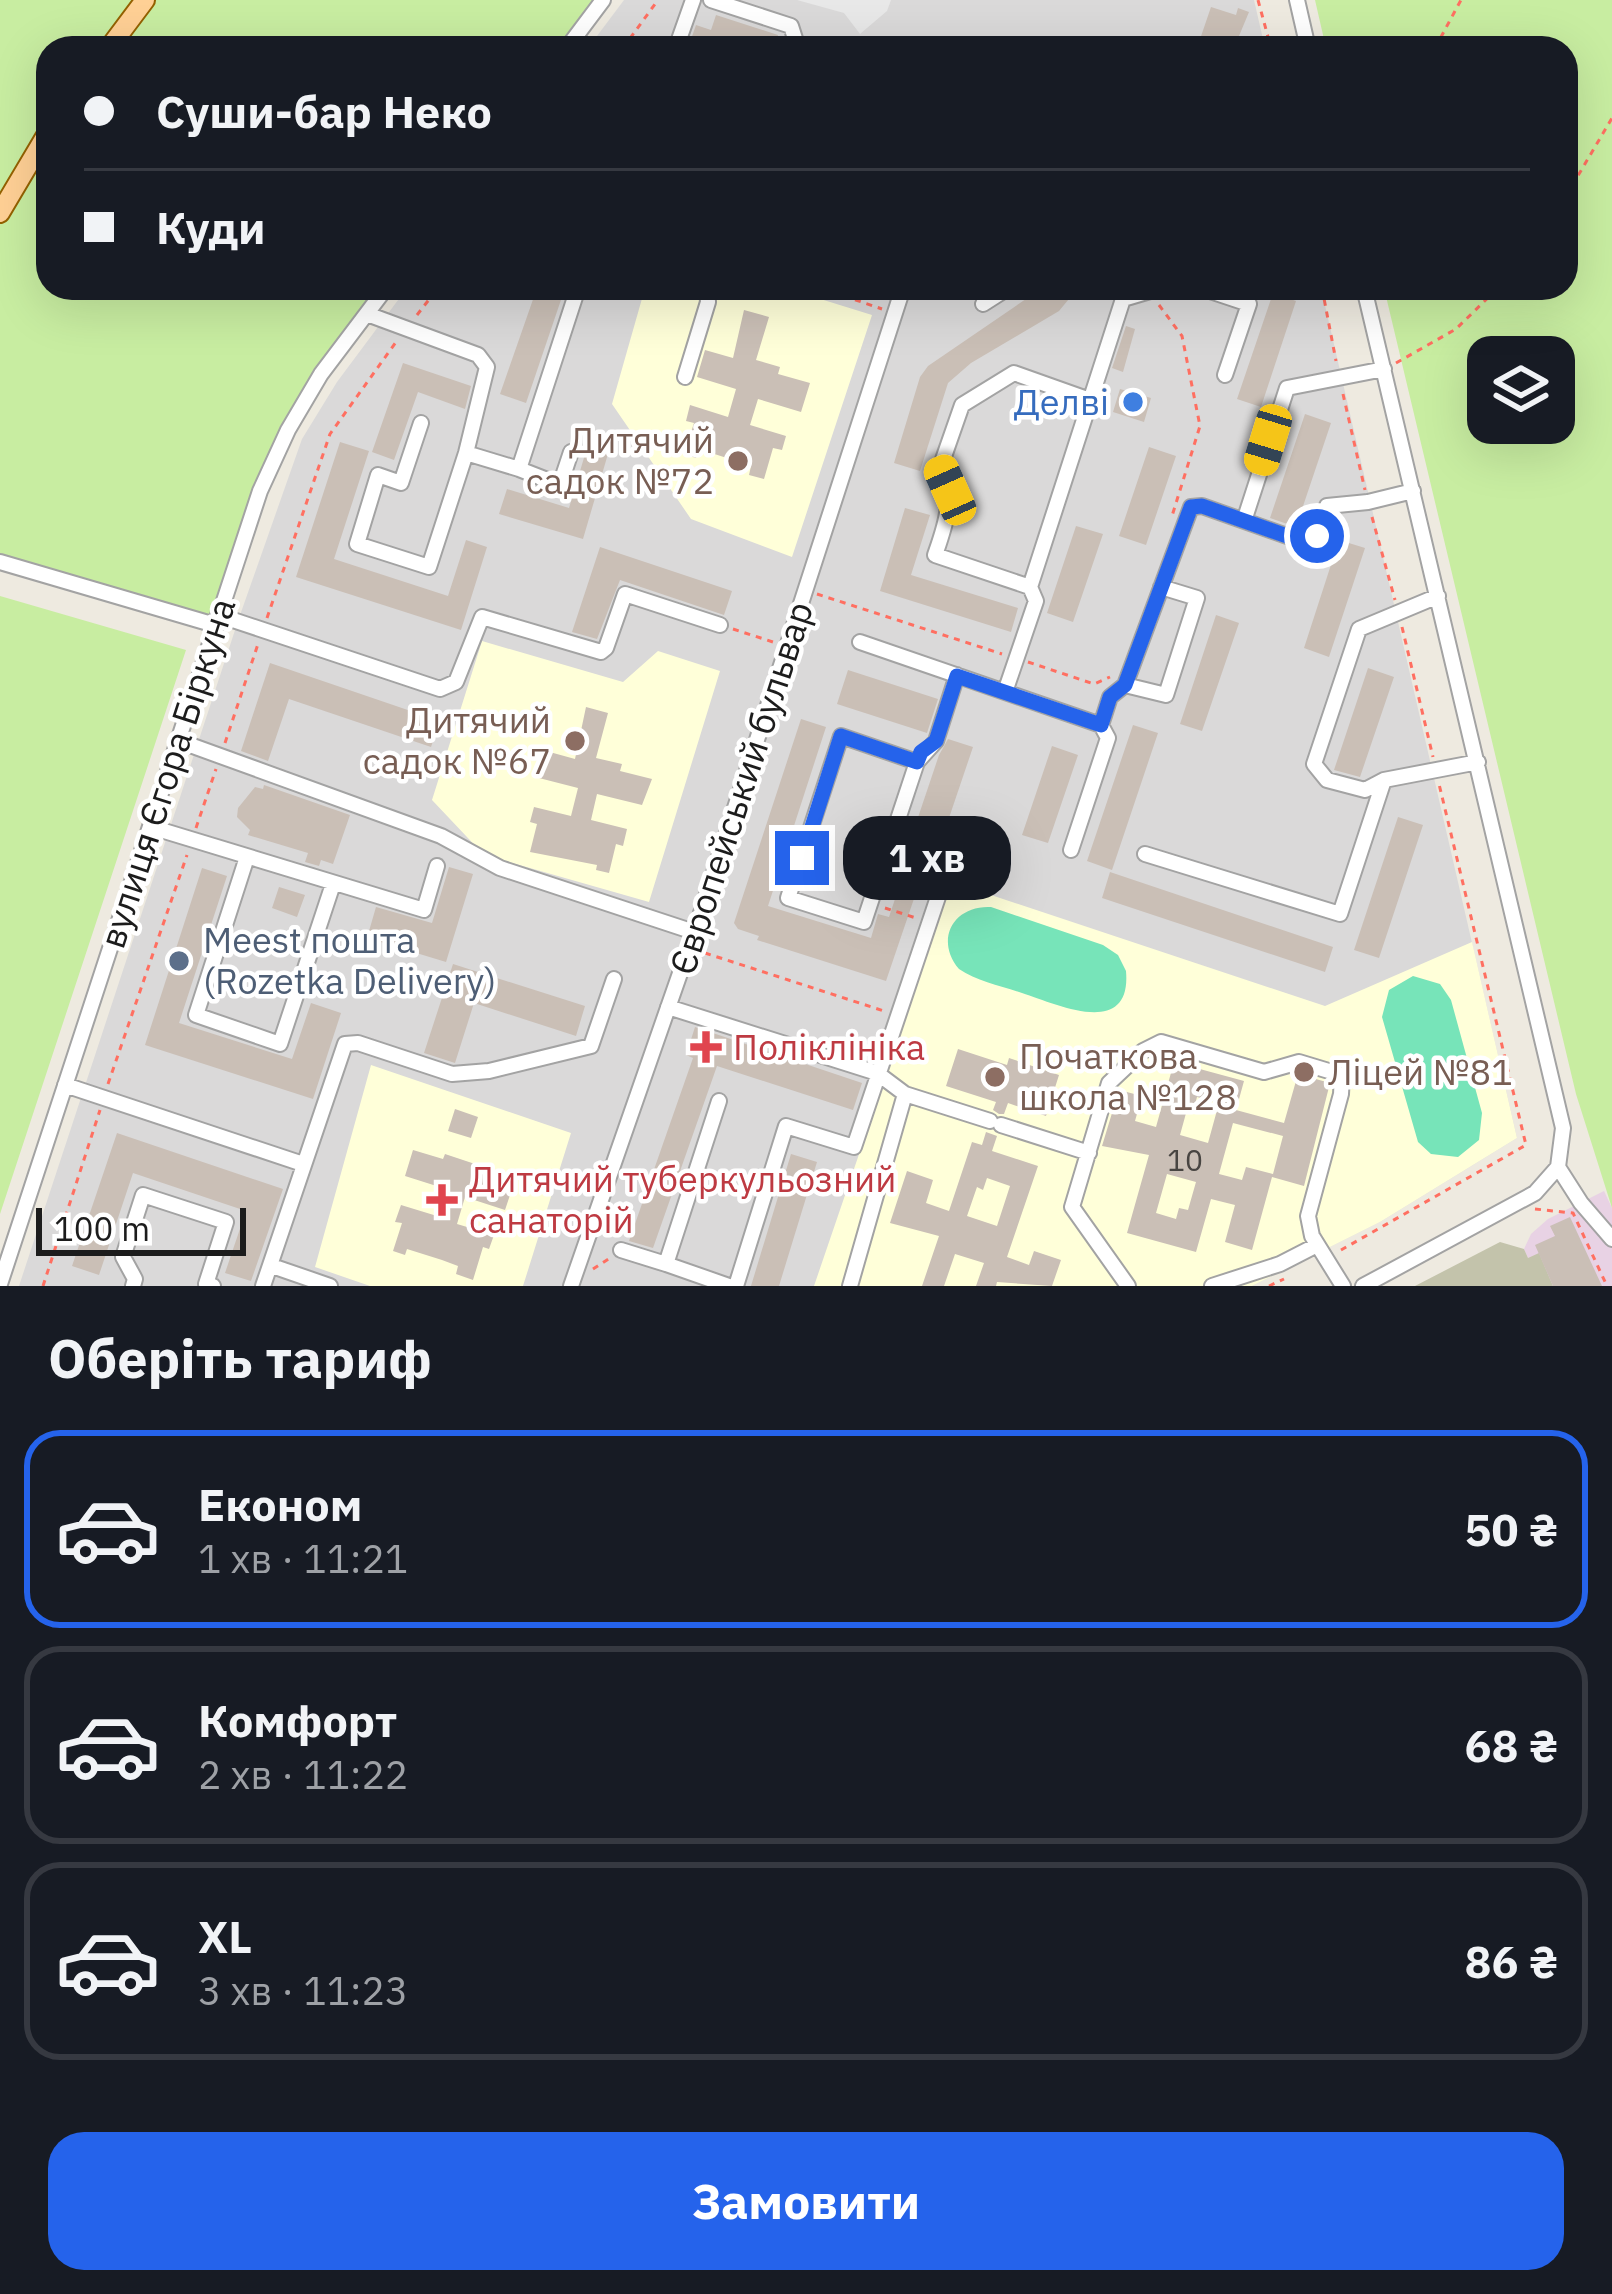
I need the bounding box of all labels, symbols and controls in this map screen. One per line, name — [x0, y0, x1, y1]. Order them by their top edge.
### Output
text: Суши-бар Неко — [156, 82, 492, 140]
text: Куди — [156, 198, 266, 256]
map controls — [1467, 336, 1575, 444]
button: layers — [1467, 336, 1575, 444]
place label: Делві — [1014, 378, 1109, 425]
marker: Делві — [1120, 389, 1146, 415]
car — [1240, 400, 1296, 480]
place label: Дитячий садок №72 — [526, 416, 714, 504]
marker: Дитячий садок №72 — [725, 448, 751, 474]
car — [919, 450, 981, 530]
route start — [1290, 509, 1344, 563]
street label: вулиця Єгора Біркуна — [88, 592, 245, 954]
street label: Європейський бульвар — [658, 595, 823, 980]
place label: Дитячий садок №67 — [363, 696, 551, 784]
marker: Дитячий садок №67 — [562, 728, 588, 754]
callout: 1 хв — [844, 816, 1012, 900]
route end — [775, 831, 829, 885]
text: 1 хв — [889, 832, 965, 883]
place label: Meest пошта (Rozetka Delivery) — [203, 916, 496, 1004]
marker: Meest пошта (Rozetka Delivery) — [166, 948, 192, 974]
place label: Поліклініка — [733, 1023, 925, 1070]
marker: Поліклініка — [690, 1031, 722, 1063]
place label: Початкова школа №128 — [1019, 1032, 1237, 1120]
place label: Ліцей №81 — [1328, 1048, 1513, 1095]
marker: Ліцей №81 — [1291, 1059, 1317, 1085]
marker: Початкова школа №128 — [982, 1064, 1008, 1090]
house number: 10 — [1167, 1140, 1203, 1179]
place label: Дитячий туберкульозний санаторій — [469, 1155, 896, 1243]
marker: Дитячий туберкульозний санаторій — [426, 1184, 458, 1216]
scale bar — [36, 1202, 246, 1255]
text: 100 m — [54, 1207, 150, 1250]
text: Оберіть тариф — [48, 1323, 432, 1393]
icon: car — [54, 1475, 162, 1583]
text: Економ — [198, 1475, 362, 1533]
text: 50 ₴ — [1464, 1500, 1558, 1558]
text: 1 хв · 11:21 — [198, 1533, 408, 1584]
icon: car — [54, 1691, 162, 1799]
text: Комфорт — [198, 1691, 397, 1749]
text: 68 ₴ — [1464, 1716, 1558, 1774]
text: 2 хв · 11:22 — [198, 1749, 408, 1800]
icon: car — [54, 1907, 162, 2015]
text: XL — [198, 1907, 252, 1965]
text: 86 ₴ — [1464, 1932, 1558, 1990]
text: 3 хв · 11:23 — [198, 1965, 408, 2016]
button: Замовити — [48, 2132, 1564, 2270]

